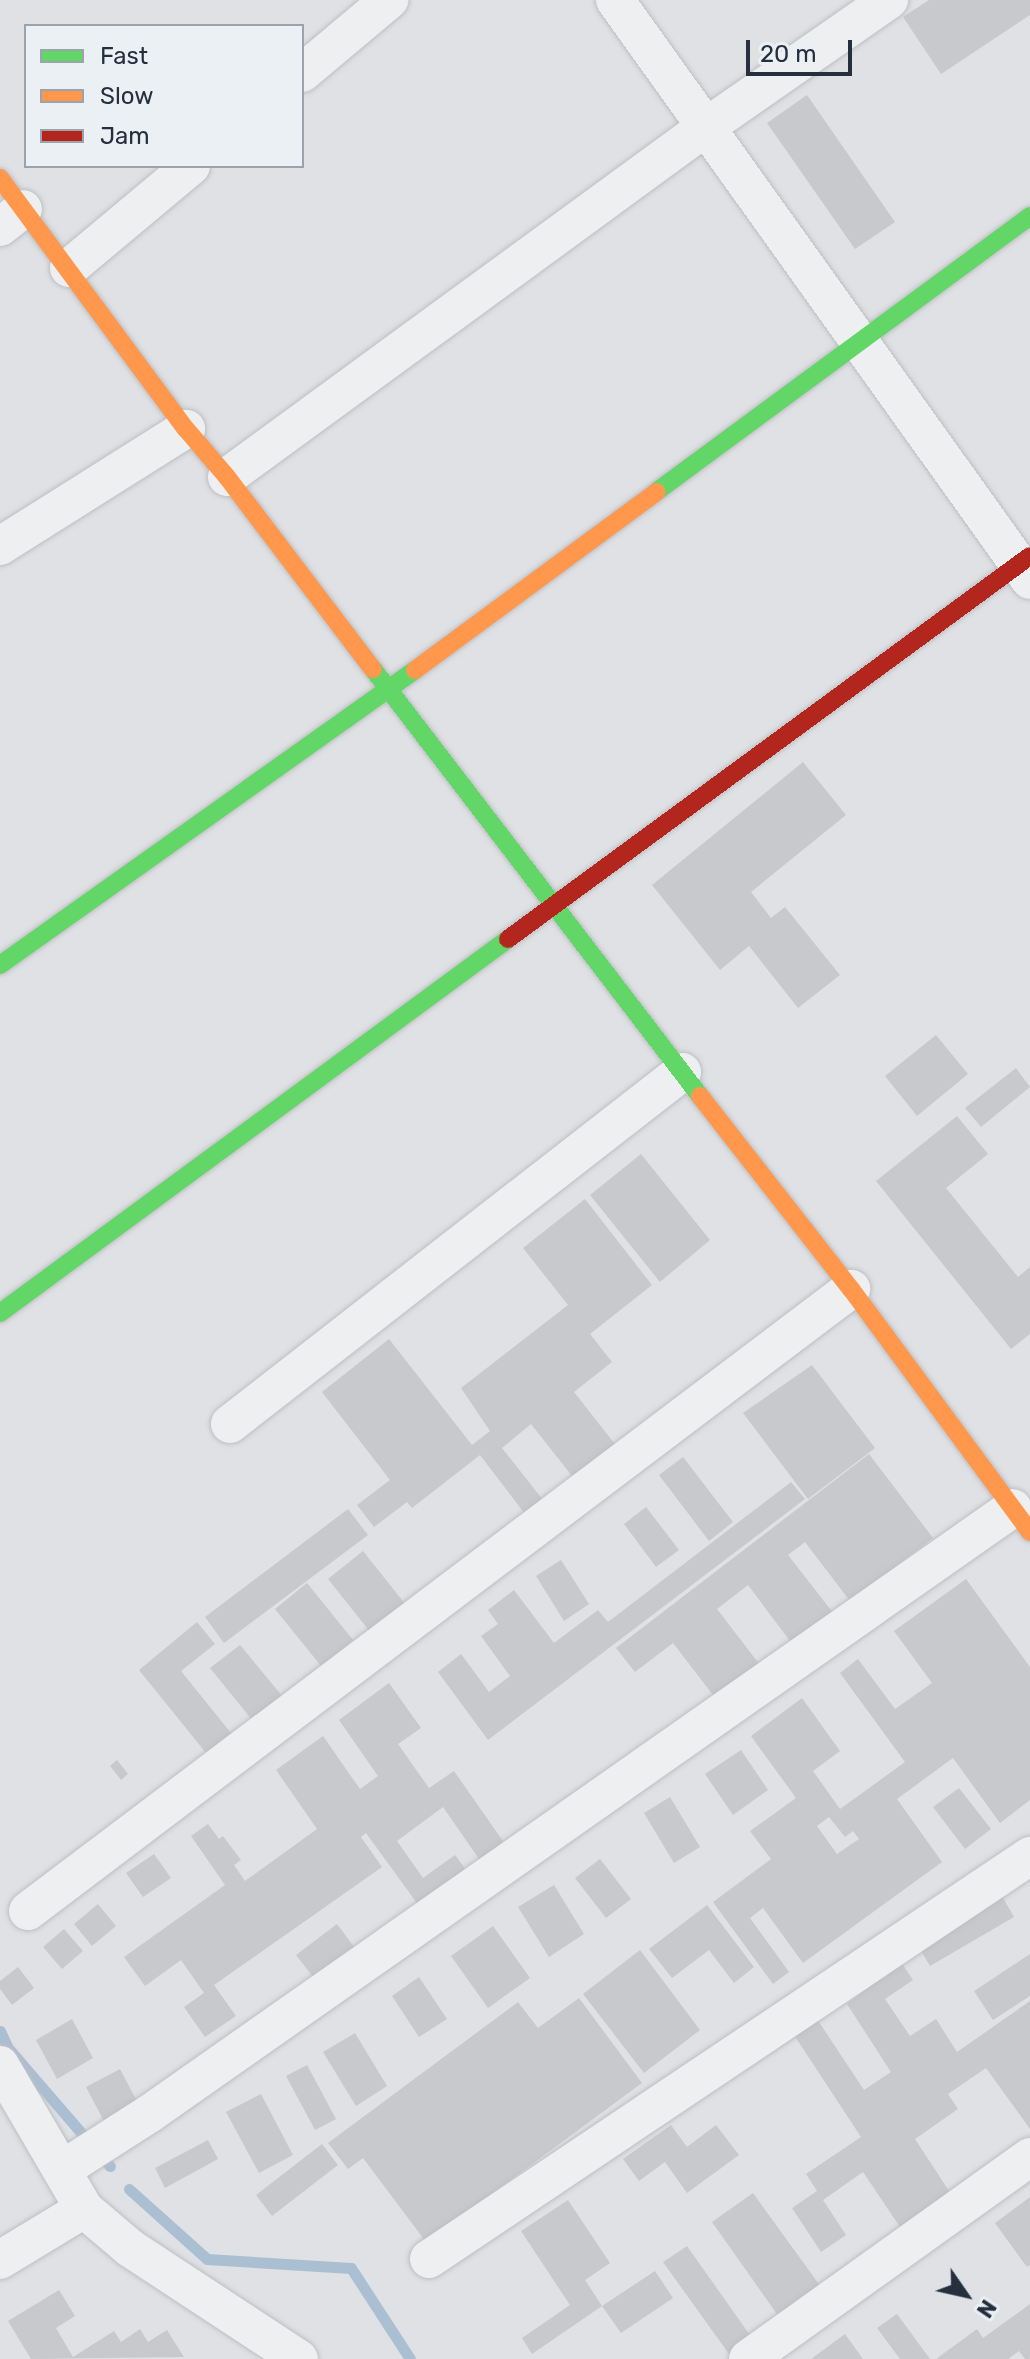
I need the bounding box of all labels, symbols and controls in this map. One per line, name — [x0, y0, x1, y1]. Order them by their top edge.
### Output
legend — [24, 24, 304, 168]
scale bar — [750, 24, 856, 74]
text: 20 m — [760, 40, 817, 68]
text: Fast — [100, 42, 148, 70]
text: Slow — [100, 82, 153, 110]
text: Jam — [100, 122, 150, 150]
north arrow — [926, 2255, 1006, 2335]
text: N — [971, 2295, 1002, 2323]

